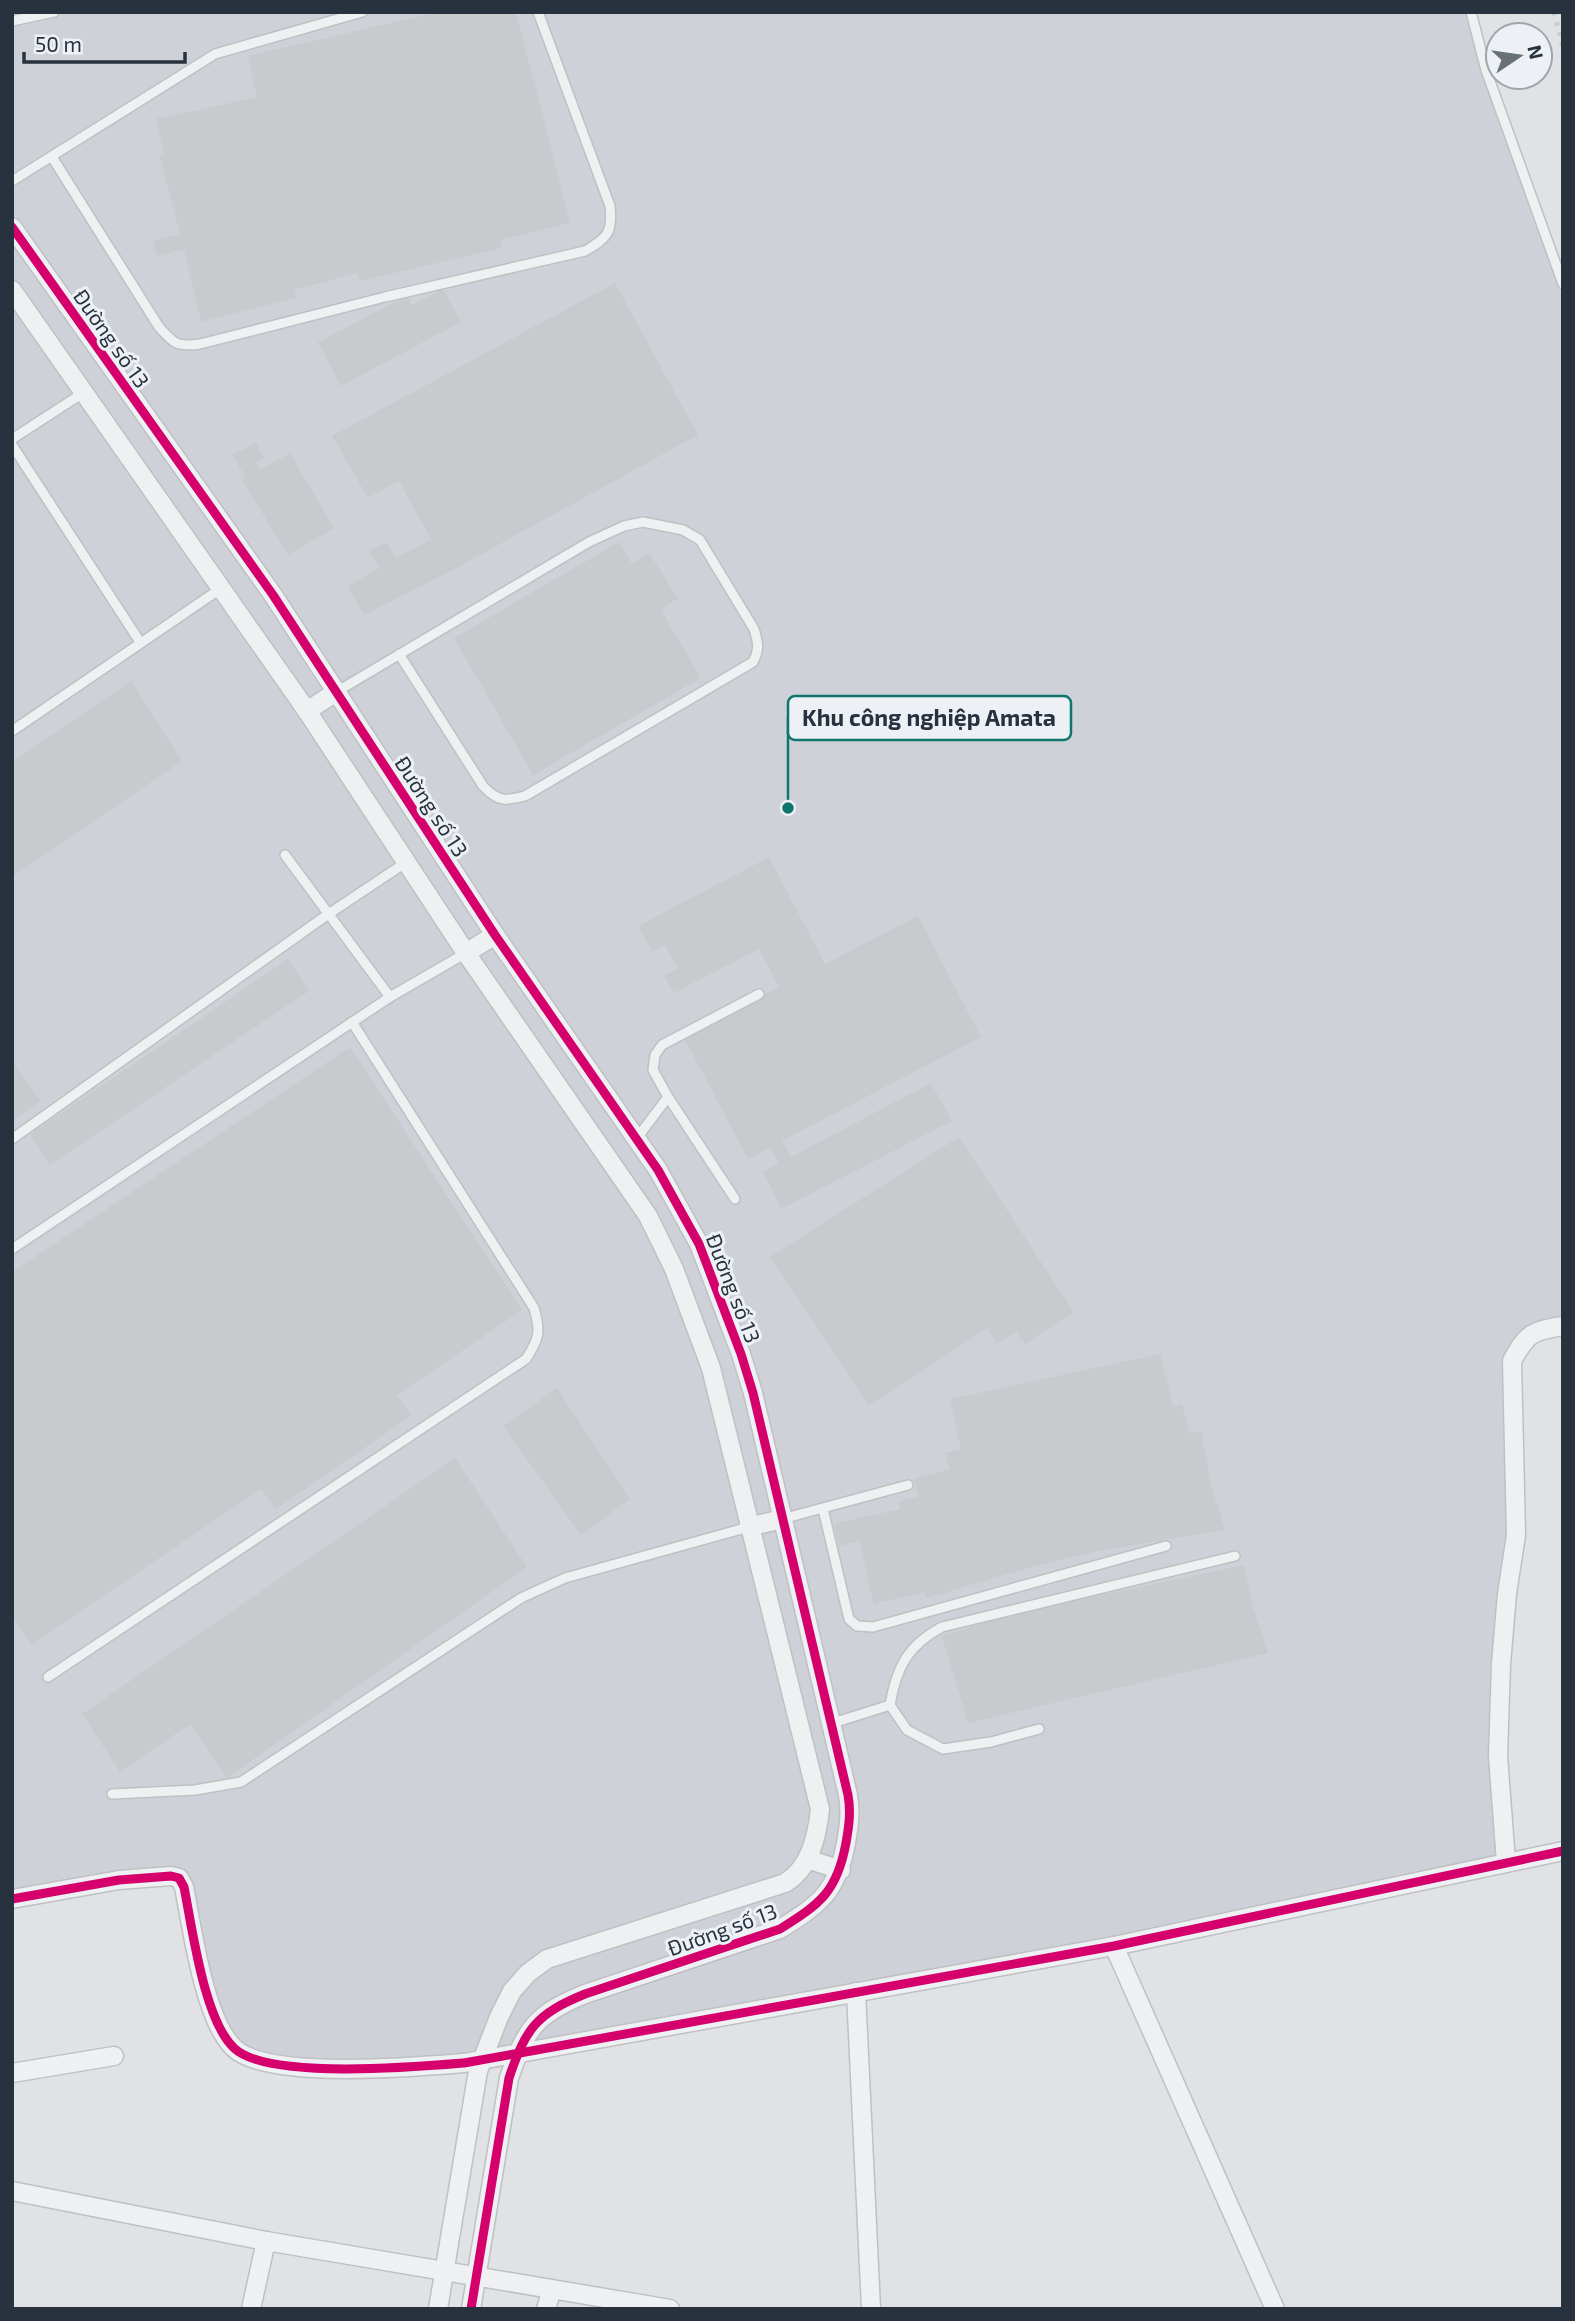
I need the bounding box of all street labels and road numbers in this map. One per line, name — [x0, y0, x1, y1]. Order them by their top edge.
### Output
street label: Đường số 13 — [69, 284, 155, 392]
street label: Đường số 13 — [390, 751, 474, 861]
street label: Đường số 13 — [702, 1230, 766, 1346]
street label: Đường số 13 — [664, 1898, 780, 1960]

